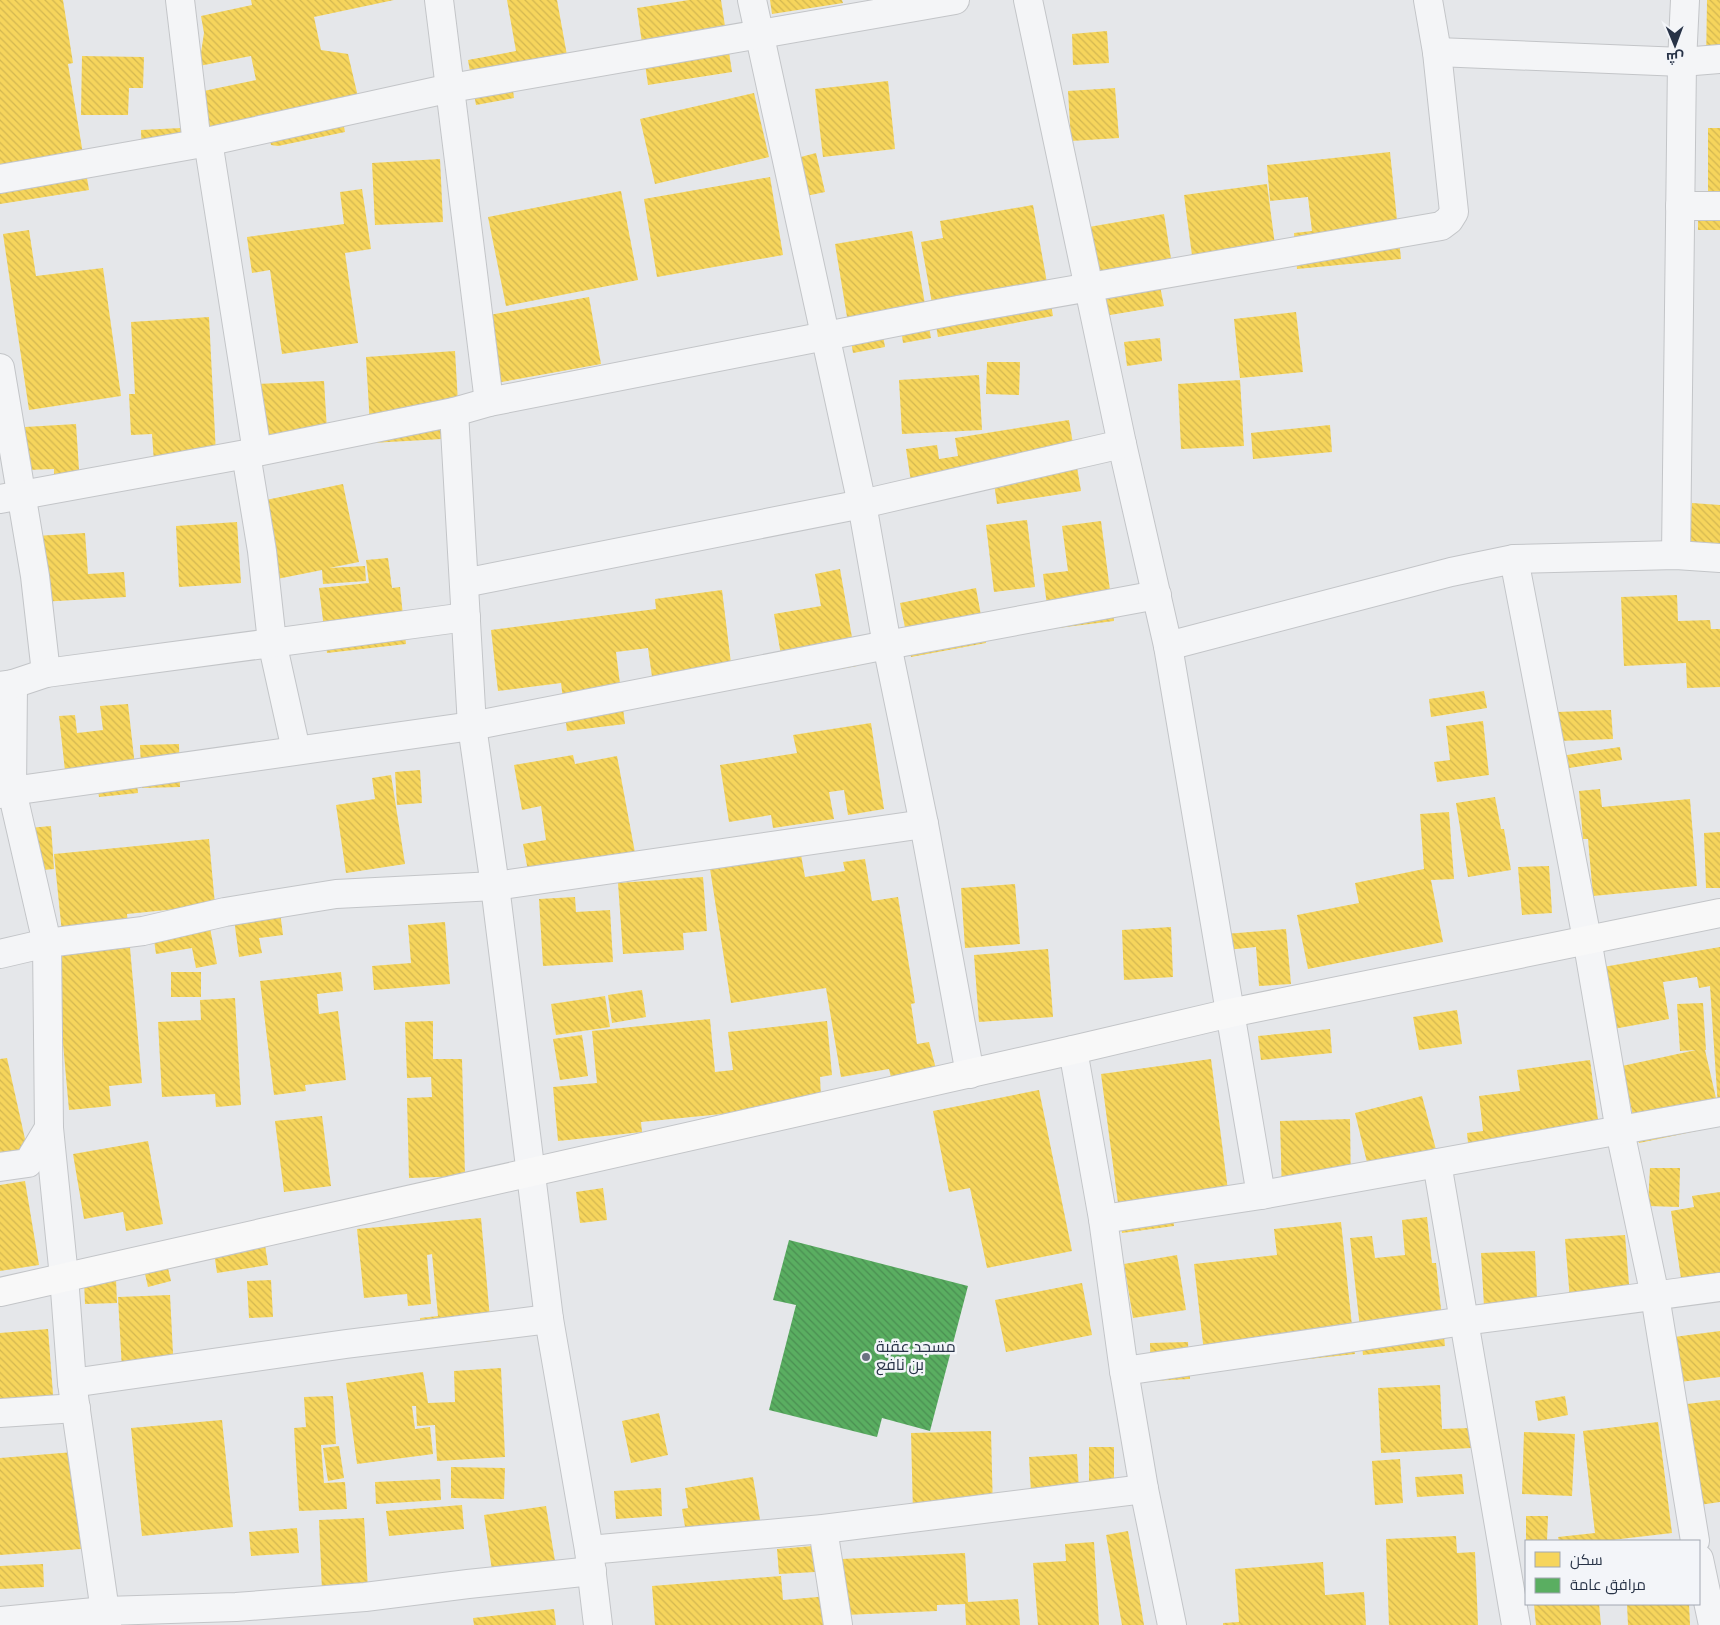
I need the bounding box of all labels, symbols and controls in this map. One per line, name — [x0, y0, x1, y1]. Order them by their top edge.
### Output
north arrow — [1650, 20, 1700, 70]
text: ش — [1666, 48, 1684, 66]
place label: مسجد عقبة بن نافع — [876, 1338, 956, 1376]
marker: مسجد عقبة بن نافع — [860, 1351, 872, 1363]
legend — [1525, 1540, 1700, 1605]
text: سكن — [1570, 1552, 1603, 1571]
text: مرافق عامة — [1570, 1577, 1646, 1596]

